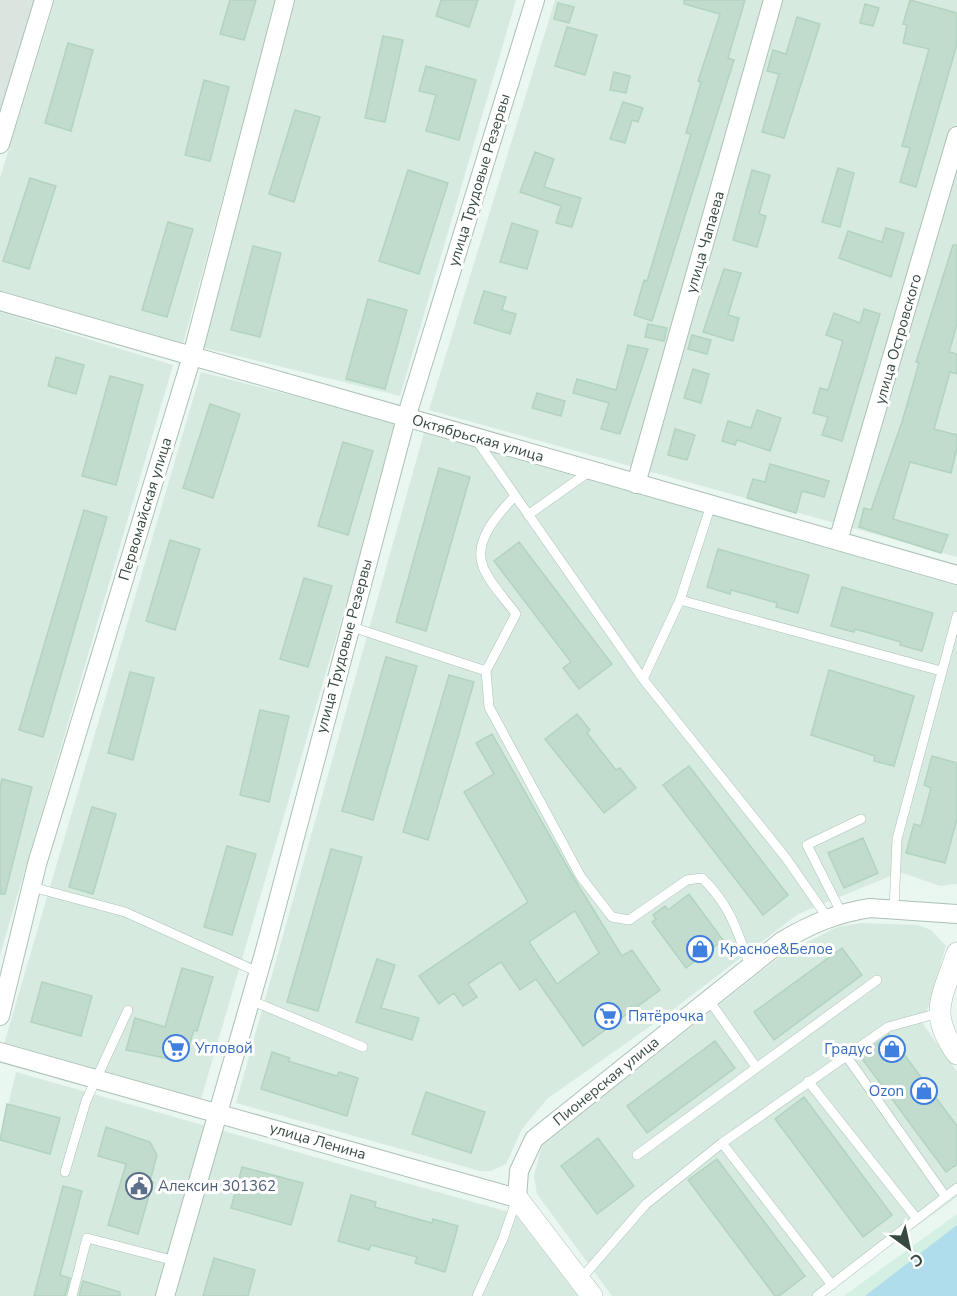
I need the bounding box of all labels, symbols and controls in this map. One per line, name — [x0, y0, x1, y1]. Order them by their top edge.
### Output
street label: улица Трудовые Резервы — [443, 91, 515, 269]
street label: улица Чапаева — [681, 189, 729, 295]
street label: улица Островского — [870, 271, 926, 407]
street label: Октябрьская улица — [410, 410, 546, 466]
street label: Первомайская улица — [114, 435, 176, 583]
street label: улица Трудовые Резервы — [311, 557, 377, 735]
shop icon: Красное&Белое — [685, 934, 715, 964]
place label: Красное&Белое — [720, 939, 833, 959]
supermarket icon: Пятёрочка — [593, 1001, 623, 1031]
place label: Пятёрочка — [628, 1006, 704, 1026]
street label: Пионерская улица — [549, 1032, 663, 1130]
supermarket icon: Угловой — [161, 1033, 191, 1063]
shop icon: Градус — [877, 1034, 907, 1064]
place label: Угловой — [194, 1038, 253, 1058]
place label: Градус — [824, 1039, 872, 1059]
shop icon: Ozon — [909, 1076, 939, 1106]
place label: Ozon — [869, 1081, 904, 1101]
street label: улица Ленина — [267, 1118, 369, 1164]
public building icon: Алексин 301362 — [124, 1171, 154, 1201]
place label: Алексин 301362 — [158, 1176, 276, 1196]
north arrow — [879, 1218, 939, 1278]
text: С — [906, 1248, 927, 1272]

